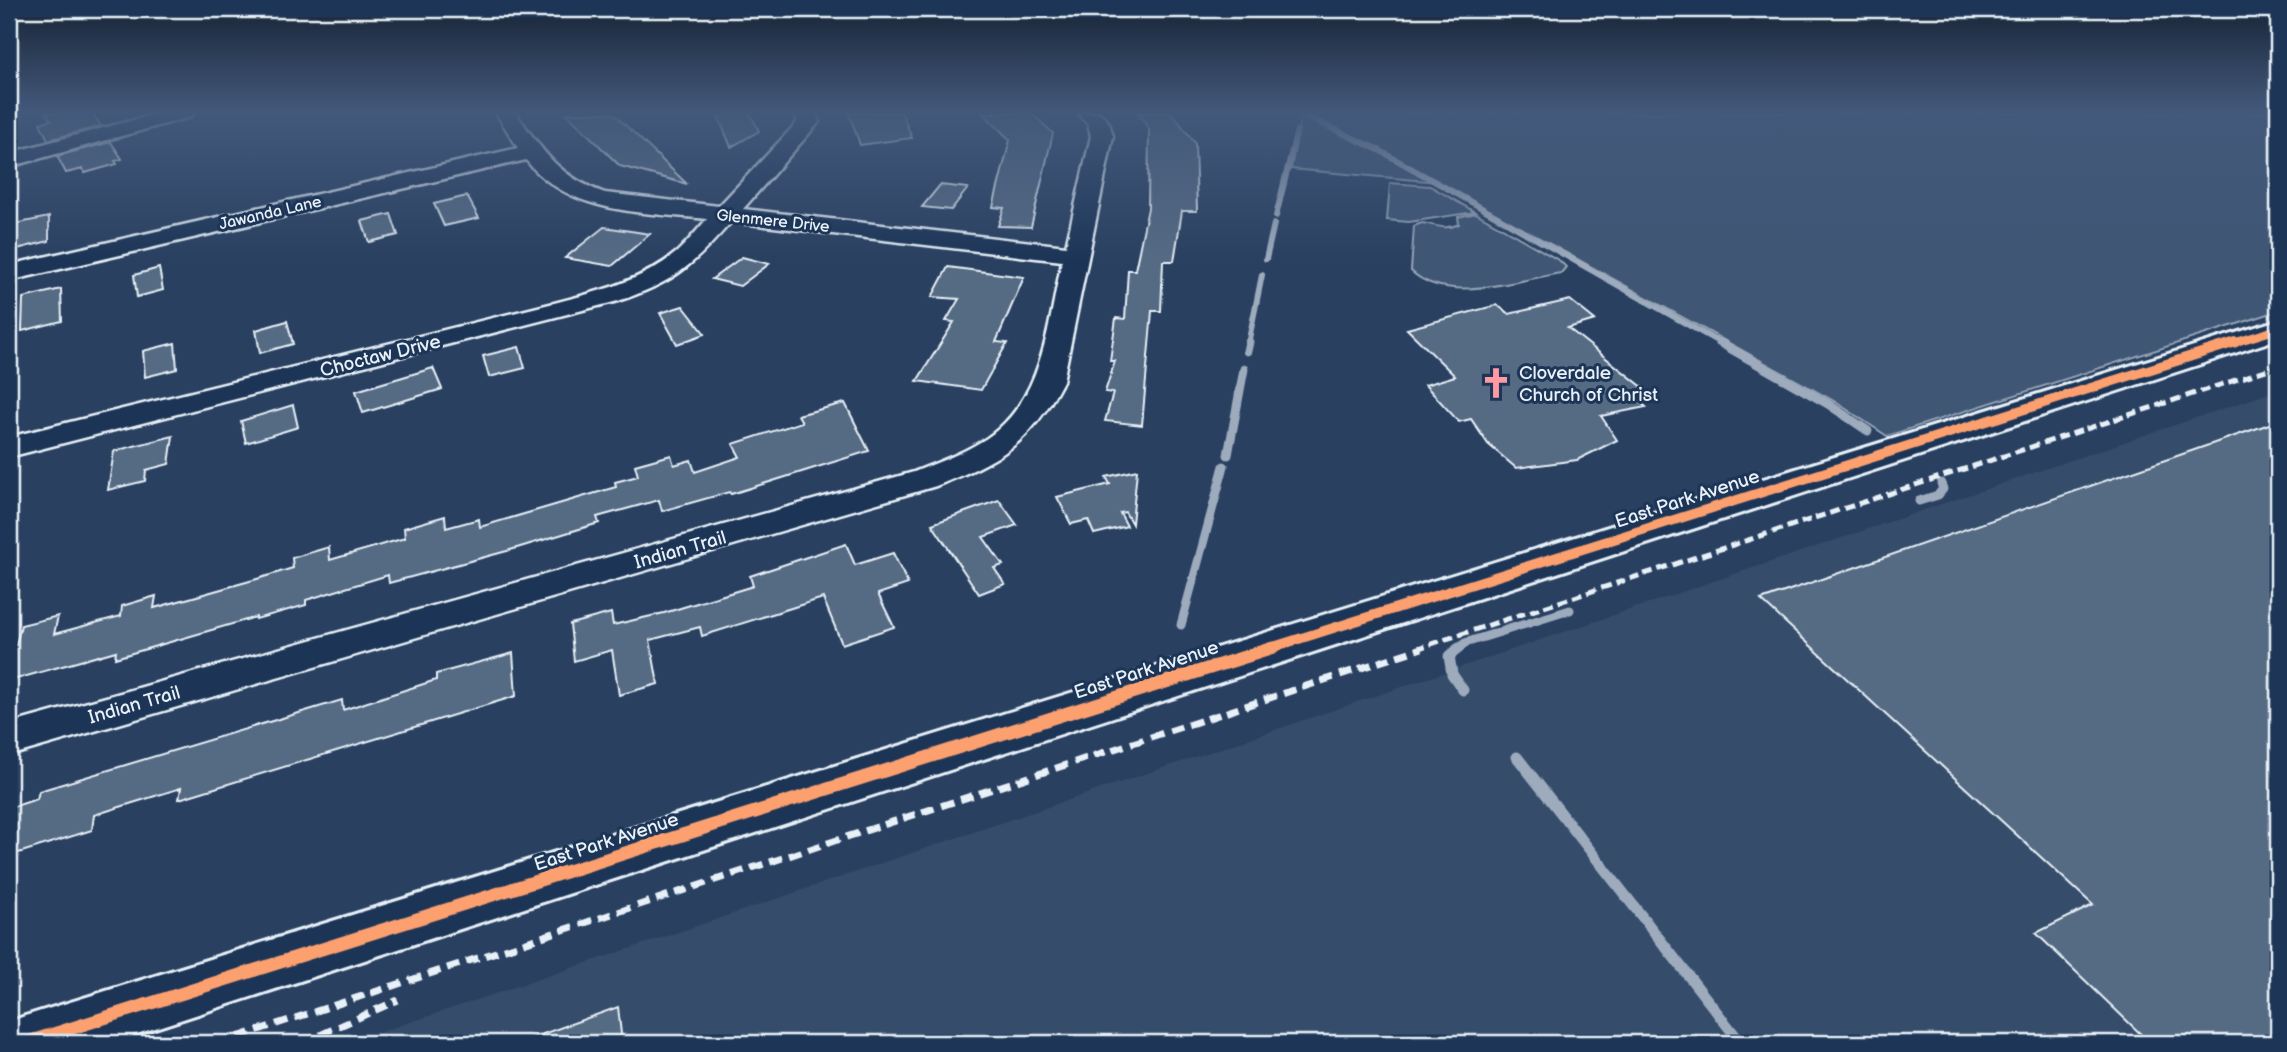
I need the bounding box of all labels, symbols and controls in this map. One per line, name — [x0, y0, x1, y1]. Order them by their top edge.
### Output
street label: Jawanda Lane — [217, 192, 324, 234]
street label: Glenmere Drive — [715, 206, 831, 237]
street label: Choctaw Drive — [318, 330, 443, 383]
place label: Cloverdale Church of Christ — [1519, 362, 1658, 407]
church icon: Cloverdale Church of Christ — [1479, 366, 1513, 400]
street label: East Park Avenue — [1612, 465, 1763, 534]
street label: Indian Trail — [632, 526, 729, 575]
street label: East Park Avenue — [1071, 636, 1222, 705]
street label: Indian Trail — [86, 681, 183, 730]
street label: East Park Avenue — [531, 808, 682, 877]

